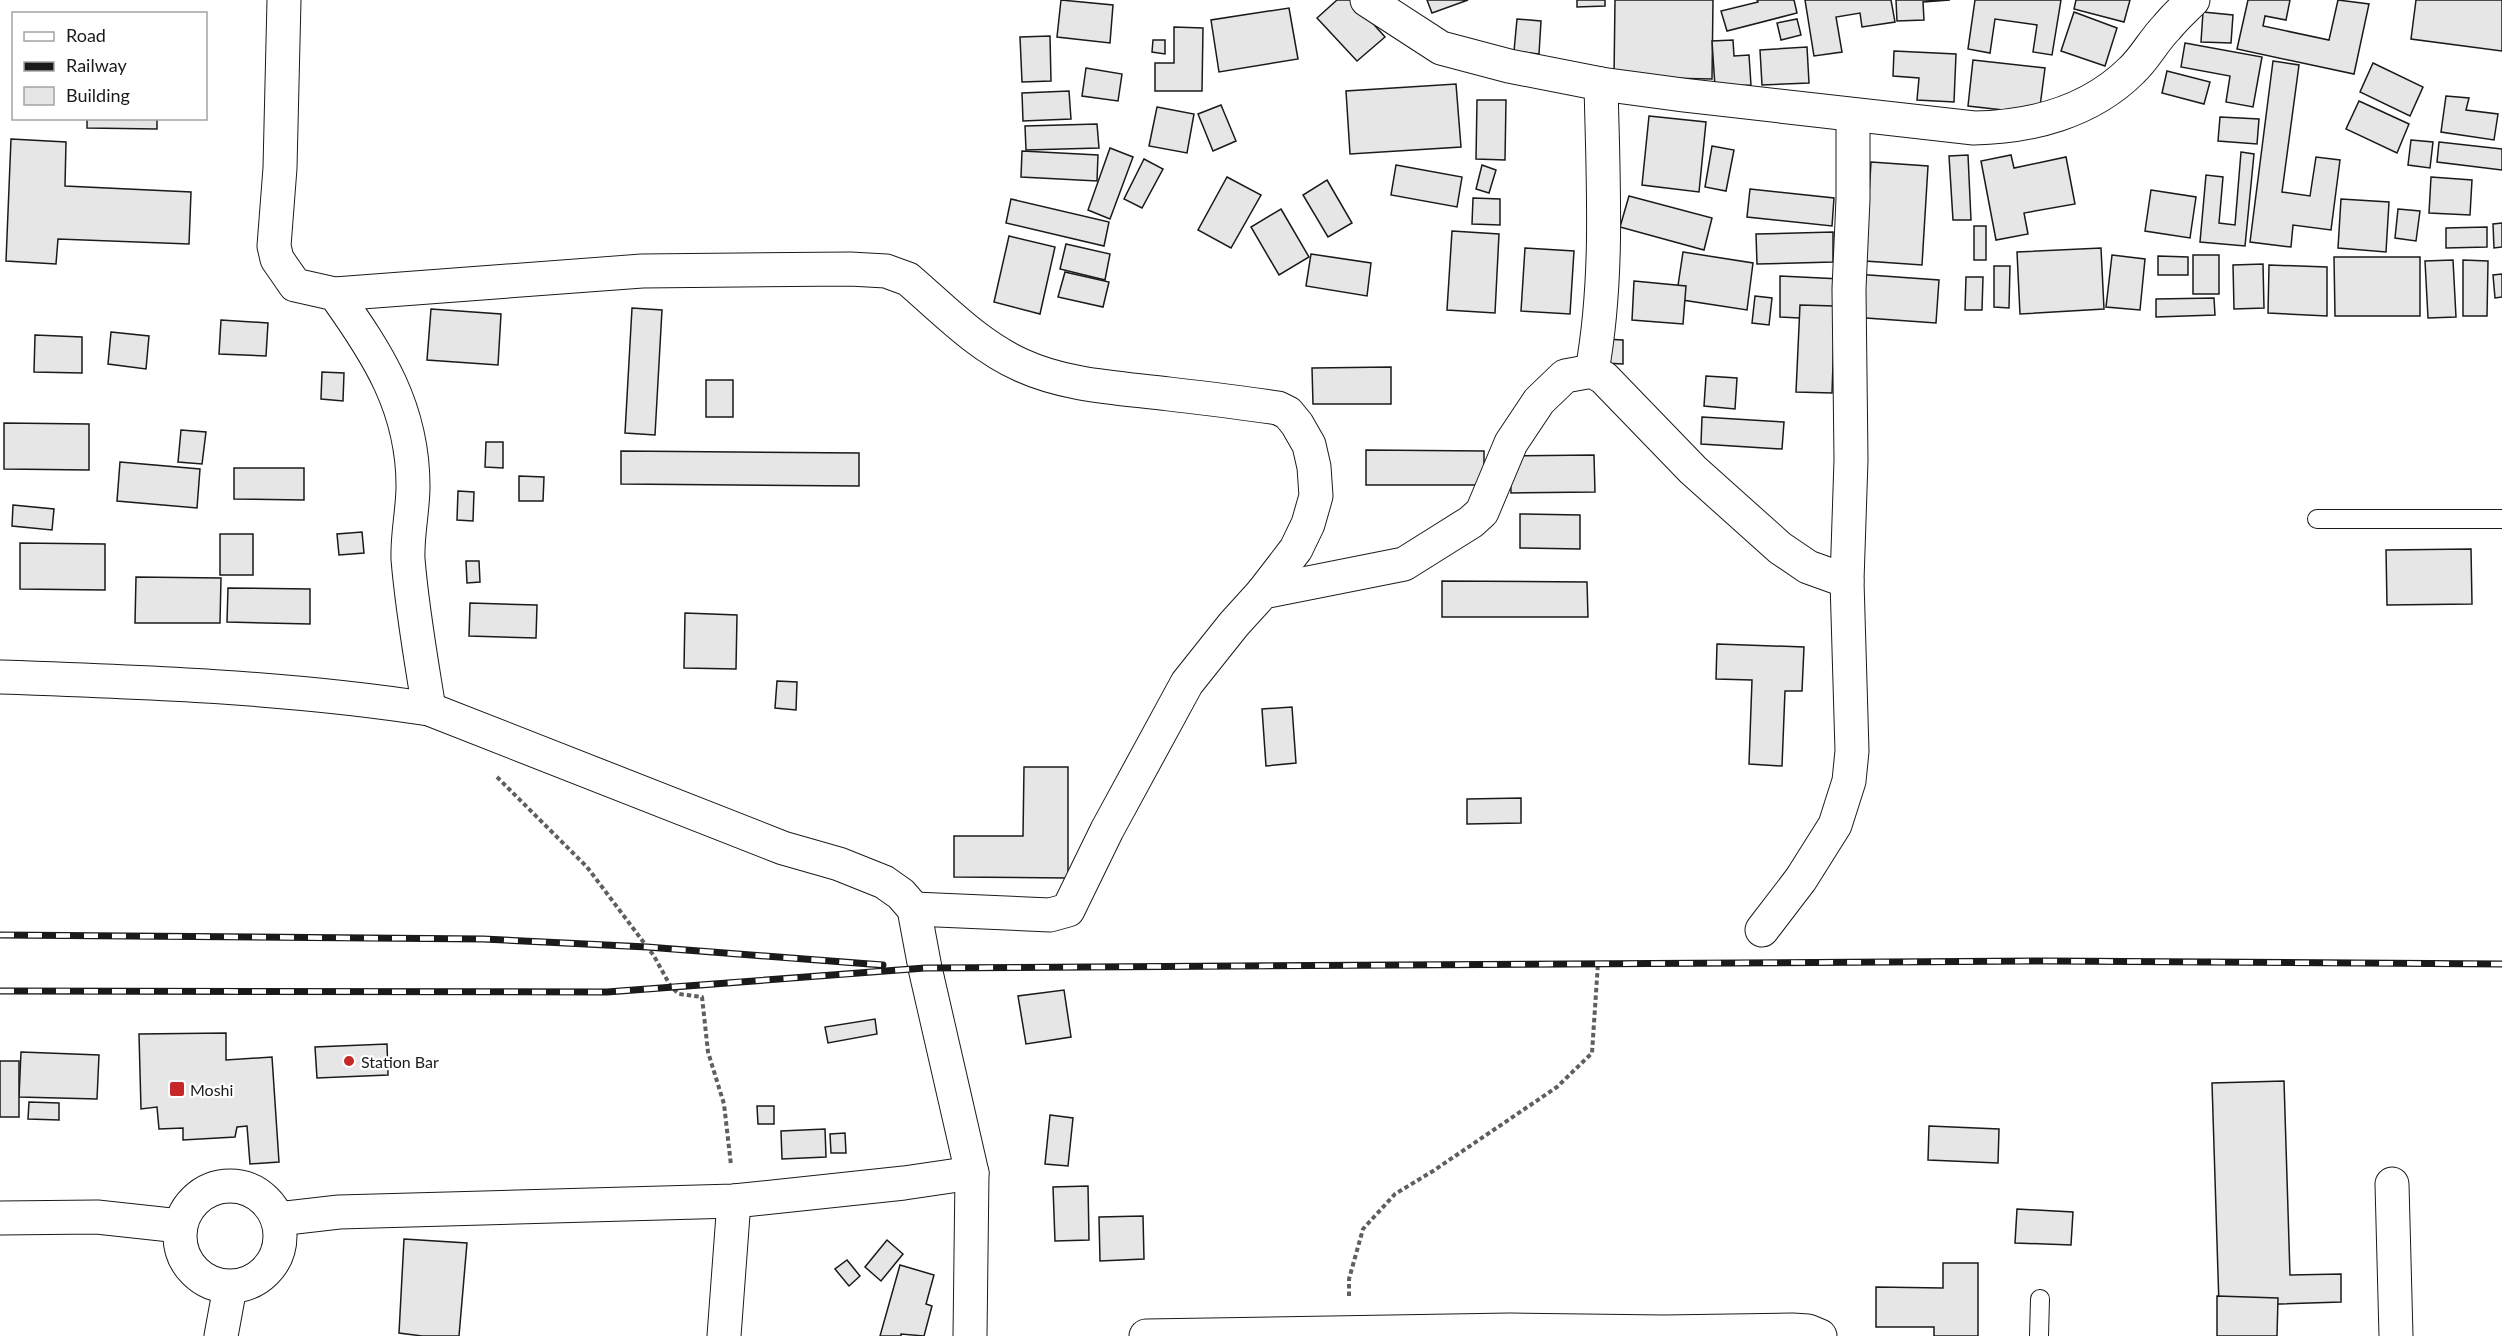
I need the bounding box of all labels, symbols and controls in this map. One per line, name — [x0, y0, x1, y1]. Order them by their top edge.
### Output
legend — [12, 12, 207, 120]
text: Road — [66, 24, 106, 46]
text: Railway — [66, 54, 127, 76]
text: Building — [66, 84, 130, 106]
place label: Station Bar — [361, 1052, 439, 1071]
marker: Station Bar — [342, 1054, 356, 1068]
marker: Moshi — [168, 1080, 186, 1098]
place label: Moshi — [190, 1080, 233, 1099]

